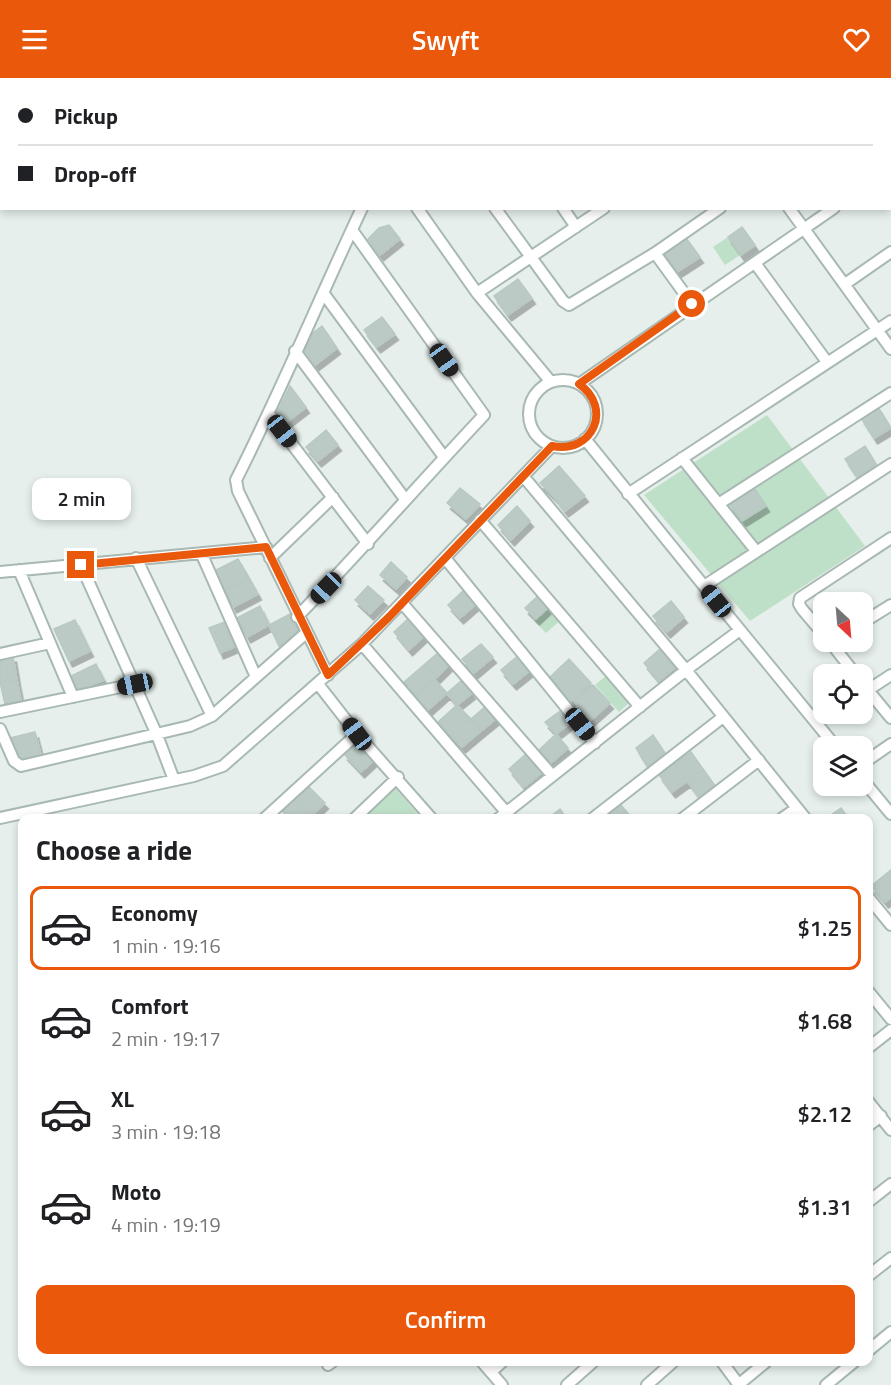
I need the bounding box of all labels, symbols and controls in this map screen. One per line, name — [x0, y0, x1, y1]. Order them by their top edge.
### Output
text: Swyft — [412, 19, 479, 60]
icon: menu — [18, 23, 51, 56]
icon: heart — [840, 23, 873, 56]
text: Pickup — [54, 99, 118, 133]
text: Drop-off — [54, 157, 136, 191]
route start — [678, 290, 705, 317]
car — [426, 340, 462, 380]
car — [264, 411, 300, 451]
callout: 2 min — [32, 478, 130, 520]
text: 2 min — [57, 483, 106, 514]
route end — [67, 551, 94, 578]
car — [307, 569, 345, 607]
car — [698, 581, 734, 621]
north arrow — [813, 592, 873, 652]
map controls — [813, 592, 873, 796]
button: locate — [813, 664, 873, 724]
car — [116, 671, 154, 697]
car — [562, 704, 598, 744]
car — [339, 714, 375, 754]
button: layers — [813, 736, 873, 796]
text: Choose a ride — [36, 829, 192, 870]
text: Economy — [111, 896, 198, 930]
icon: car — [39, 901, 93, 955]
text: $1.25 — [797, 911, 852, 945]
text: 1 min · 19:16 — [111, 930, 221, 961]
text: Comfort — [111, 989, 189, 1023]
icon: car — [39, 994, 93, 1048]
text: $1.68 — [797, 1004, 852, 1038]
text: 2 min · 19:17 — [111, 1023, 221, 1054]
text: XL — [111, 1082, 134, 1116]
icon: car — [39, 1087, 93, 1141]
text: $2.12 — [797, 1097, 852, 1131]
text: 3 min · 19:18 — [111, 1116, 221, 1147]
text: Moto — [111, 1175, 161, 1209]
icon: car — [39, 1180, 93, 1234]
text: $1.31 — [797, 1190, 852, 1224]
text: 4 min · 19:19 — [111, 1209, 221, 1240]
button: Confirm — [36, 1285, 855, 1354]

